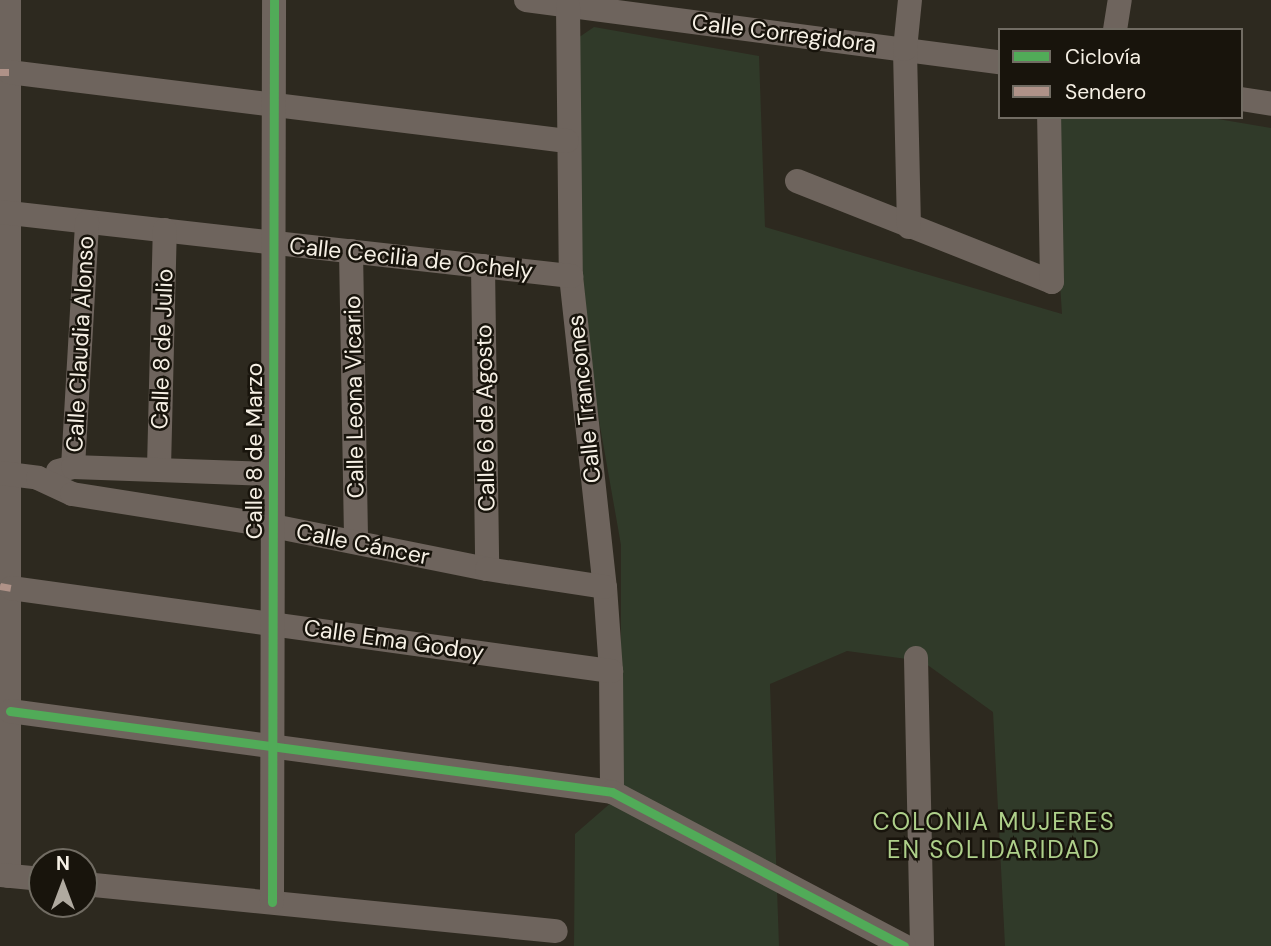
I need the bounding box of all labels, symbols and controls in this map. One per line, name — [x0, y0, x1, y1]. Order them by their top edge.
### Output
street label: Calle Corregidora — [690, 8, 878, 58]
legend — [998, 28, 1243, 119]
text: Ciclovía — [1065, 43, 1141, 71]
text: Sendero — [1065, 78, 1146, 106]
street label: Calle Cecilia de Ochely — [288, 231, 534, 285]
street label: Calle Claudia Alonso — [61, 235, 99, 453]
street label: Calle 8 de Julio — [145, 268, 179, 430]
street label: Calle Leona Vicario — [338, 295, 370, 499]
street label: Calle Trancones — [561, 314, 607, 484]
street label: Calle 6 de Agosto — [470, 324, 500, 512]
street label: Calle 8 de Marzo — [240, 363, 268, 539]
street label: Calle Cáncer — [294, 518, 432, 570]
street label: Calle Ema Godoy — [302, 614, 486, 666]
district label: COLONIA MUJERES EN SOLIDARIDAD — [874, 808, 1114, 864]
north arrow — [28, 848, 98, 918]
text: N — [56, 851, 70, 876]

